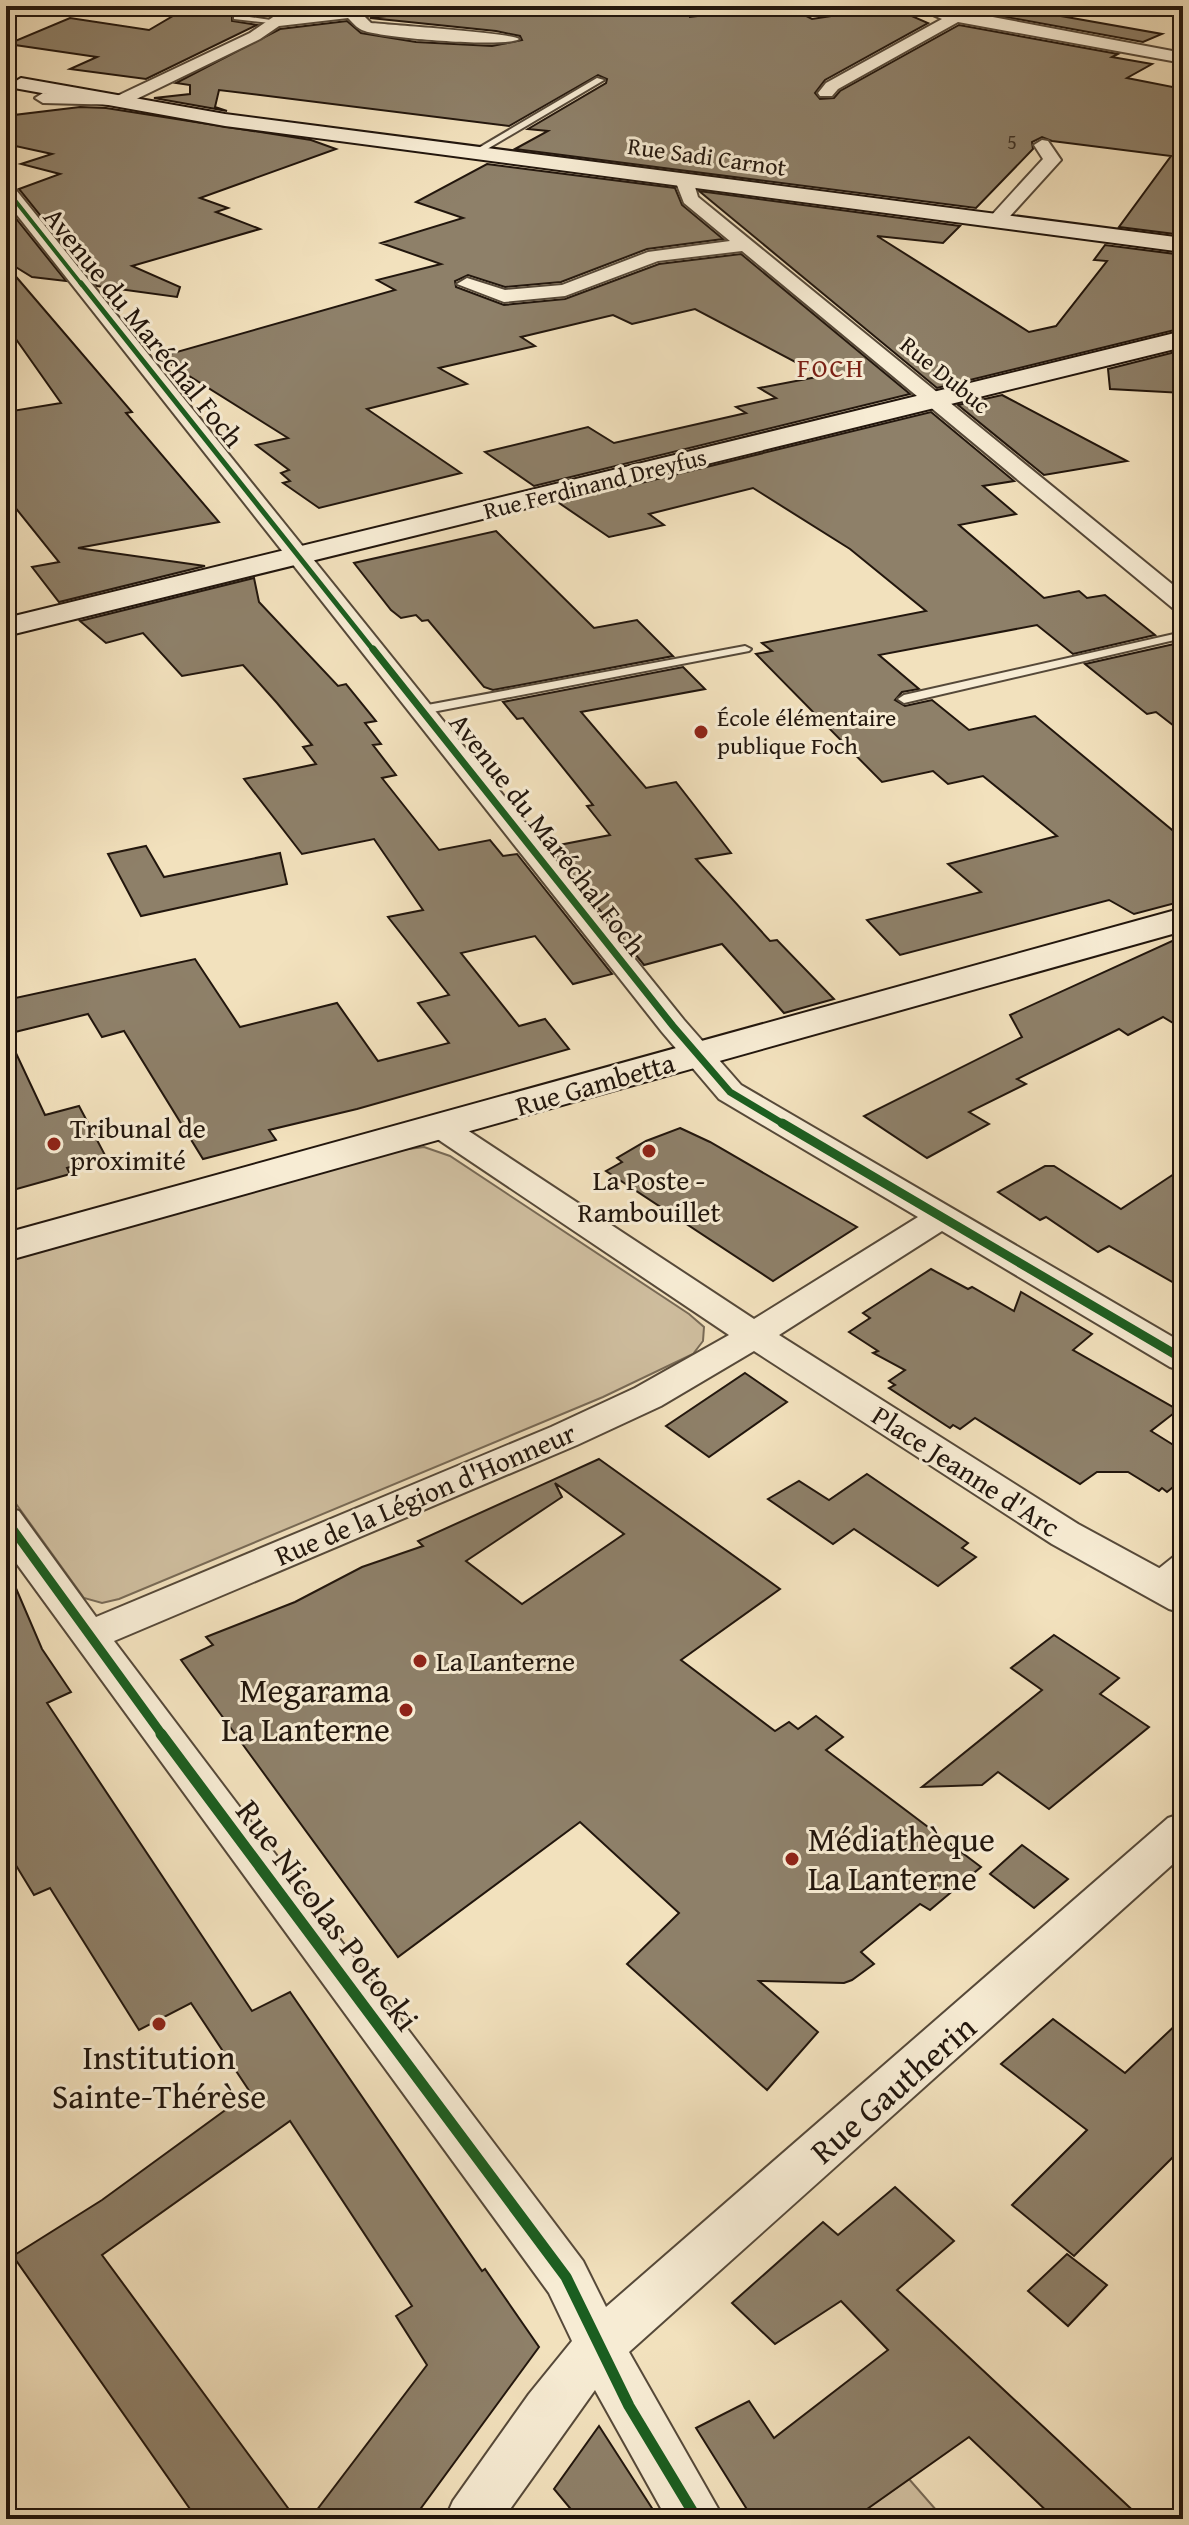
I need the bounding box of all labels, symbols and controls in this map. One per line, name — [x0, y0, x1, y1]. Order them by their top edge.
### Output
house number: 5 — [1007, 127, 1017, 156]
street label: Rue Sadi Carnot — [626, 128, 789, 185]
street label: Avenue du Maréchal Foch — [34, 198, 255, 456]
street label: Rue Dubuc — [893, 327, 998, 422]
district label: FOCH — [797, 348, 865, 387]
street label: Rue Ferdinand Dreyfus — [480, 439, 710, 528]
place label: École élémentaire publique Foch — [717, 700, 896, 763]
street label: Avenue du Maréchal Foch — [440, 703, 657, 964]
marker: École élémentaire publique Foch — [692, 723, 710, 741]
street label: Rue Gambetta — [510, 1041, 680, 1126]
place label: Tribunal de proximité — [70, 1107, 206, 1180]
marker: Tribunal de proximité — [45, 1135, 63, 1153]
marker: La Poste - Rambouillet — [640, 1142, 658, 1160]
place label: La Poste - Rambouillet — [578, 1159, 720, 1232]
street label: Place Jeanne d'Arc — [864, 1394, 1068, 1547]
street label: Rue de la Légion d'Honneur — [268, 1411, 582, 1576]
place label: La Lanterne — [436, 1640, 575, 1681]
marker: La Lanterne — [411, 1652, 429, 1670]
place label: Megarama La Lanterne — [221, 1665, 390, 1753]
marker: Megarama La Lanterne — [397, 1701, 415, 1719]
street label: Rue Nicolas Potocki — [225, 1789, 432, 2041]
place label: Médiathèque La Lanterne — [808, 1814, 995, 1902]
marker: Médiathèque La Lanterne — [783, 1850, 801, 1868]
street label: Rue Gautherin — [799, 2003, 986, 2175]
marker: Institution Sainte-Thérèse — [150, 2015, 168, 2033]
place label: Institution Sainte-Thérèse — [52, 2032, 266, 2120]

